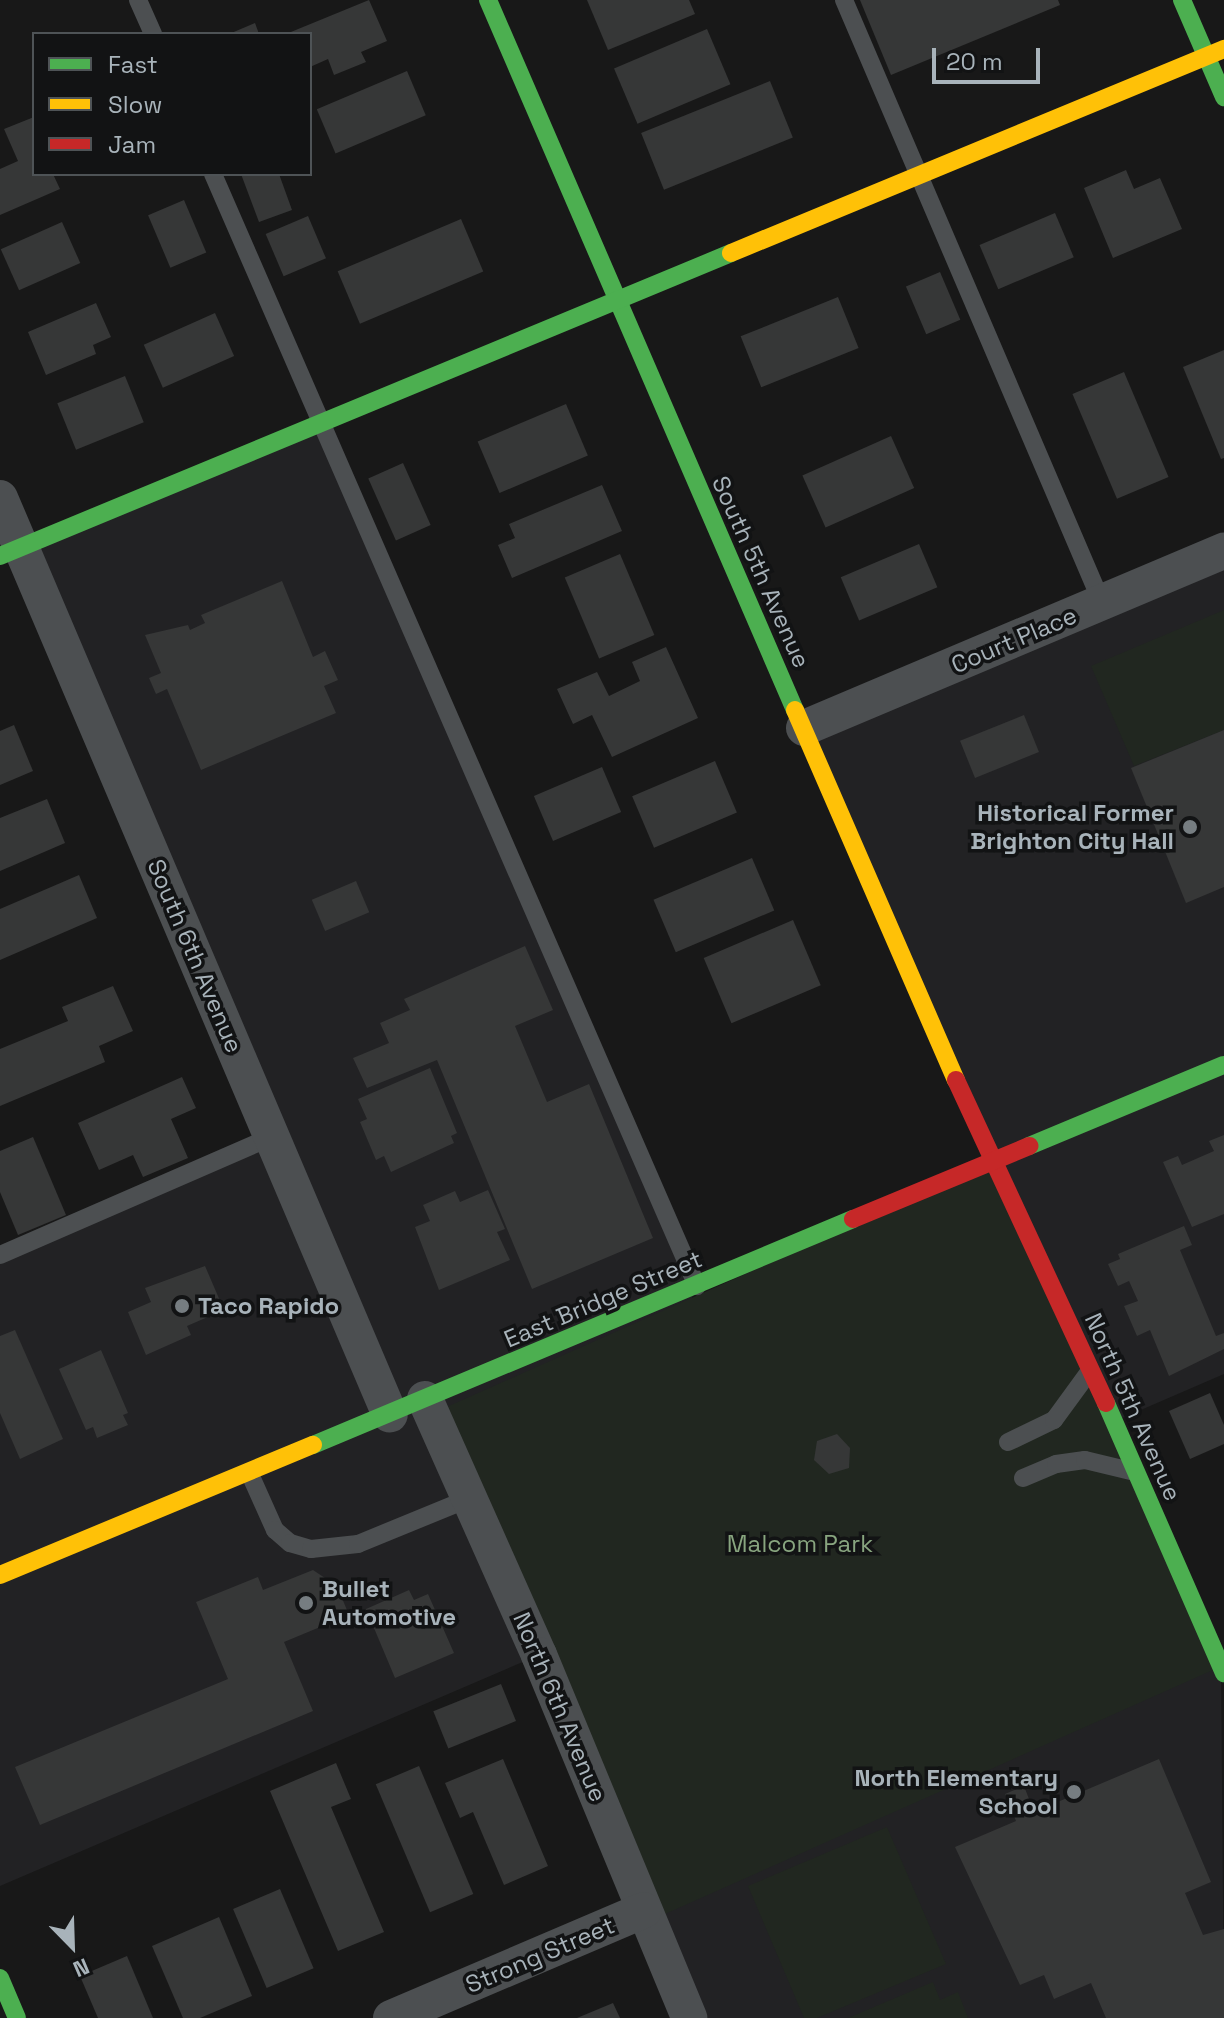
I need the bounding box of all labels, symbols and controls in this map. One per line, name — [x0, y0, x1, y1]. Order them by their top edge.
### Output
legend — [32, 32, 312, 176]
scale bar — [936, 32, 1044, 82]
text: 20 m — [946, 46, 1003, 77]
text: Fast — [108, 49, 158, 80]
text: Slow — [108, 89, 162, 120]
text: Jam — [108, 129, 156, 160]
street label: South 5th Avenue — [706, 471, 816, 673]
street label: Court Place — [947, 601, 1081, 679]
place label: Historical Former Brighton City Hall — [970, 799, 1174, 855]
marker: Historical Former Brighton City Hall — [1181, 818, 1199, 836]
street label: South 6th Avenue — [141, 855, 249, 1057]
street label: East Bridge Street — [500, 1244, 706, 1354]
place label: Taco Rapido — [198, 1292, 339, 1320]
marker: Taco Rapido — [173, 1297, 191, 1315]
street label: North 5th Avenue — [1079, 1309, 1187, 1505]
park label: Malcom Park — [727, 1530, 873, 1558]
place label: Bullet Automotive — [322, 1575, 456, 1631]
marker: Bullet Automotive — [297, 1594, 315, 1612]
street label: North 6th Avenue — [507, 1608, 613, 1806]
place label: North Elementary School — [854, 1764, 1058, 1820]
marker: North Elementary School — [1065, 1783, 1083, 1801]
north arrow — [32, 1906, 112, 1986]
street label: Strong Street — [461, 1911, 619, 1999]
text: N — [69, 1952, 94, 1984]

